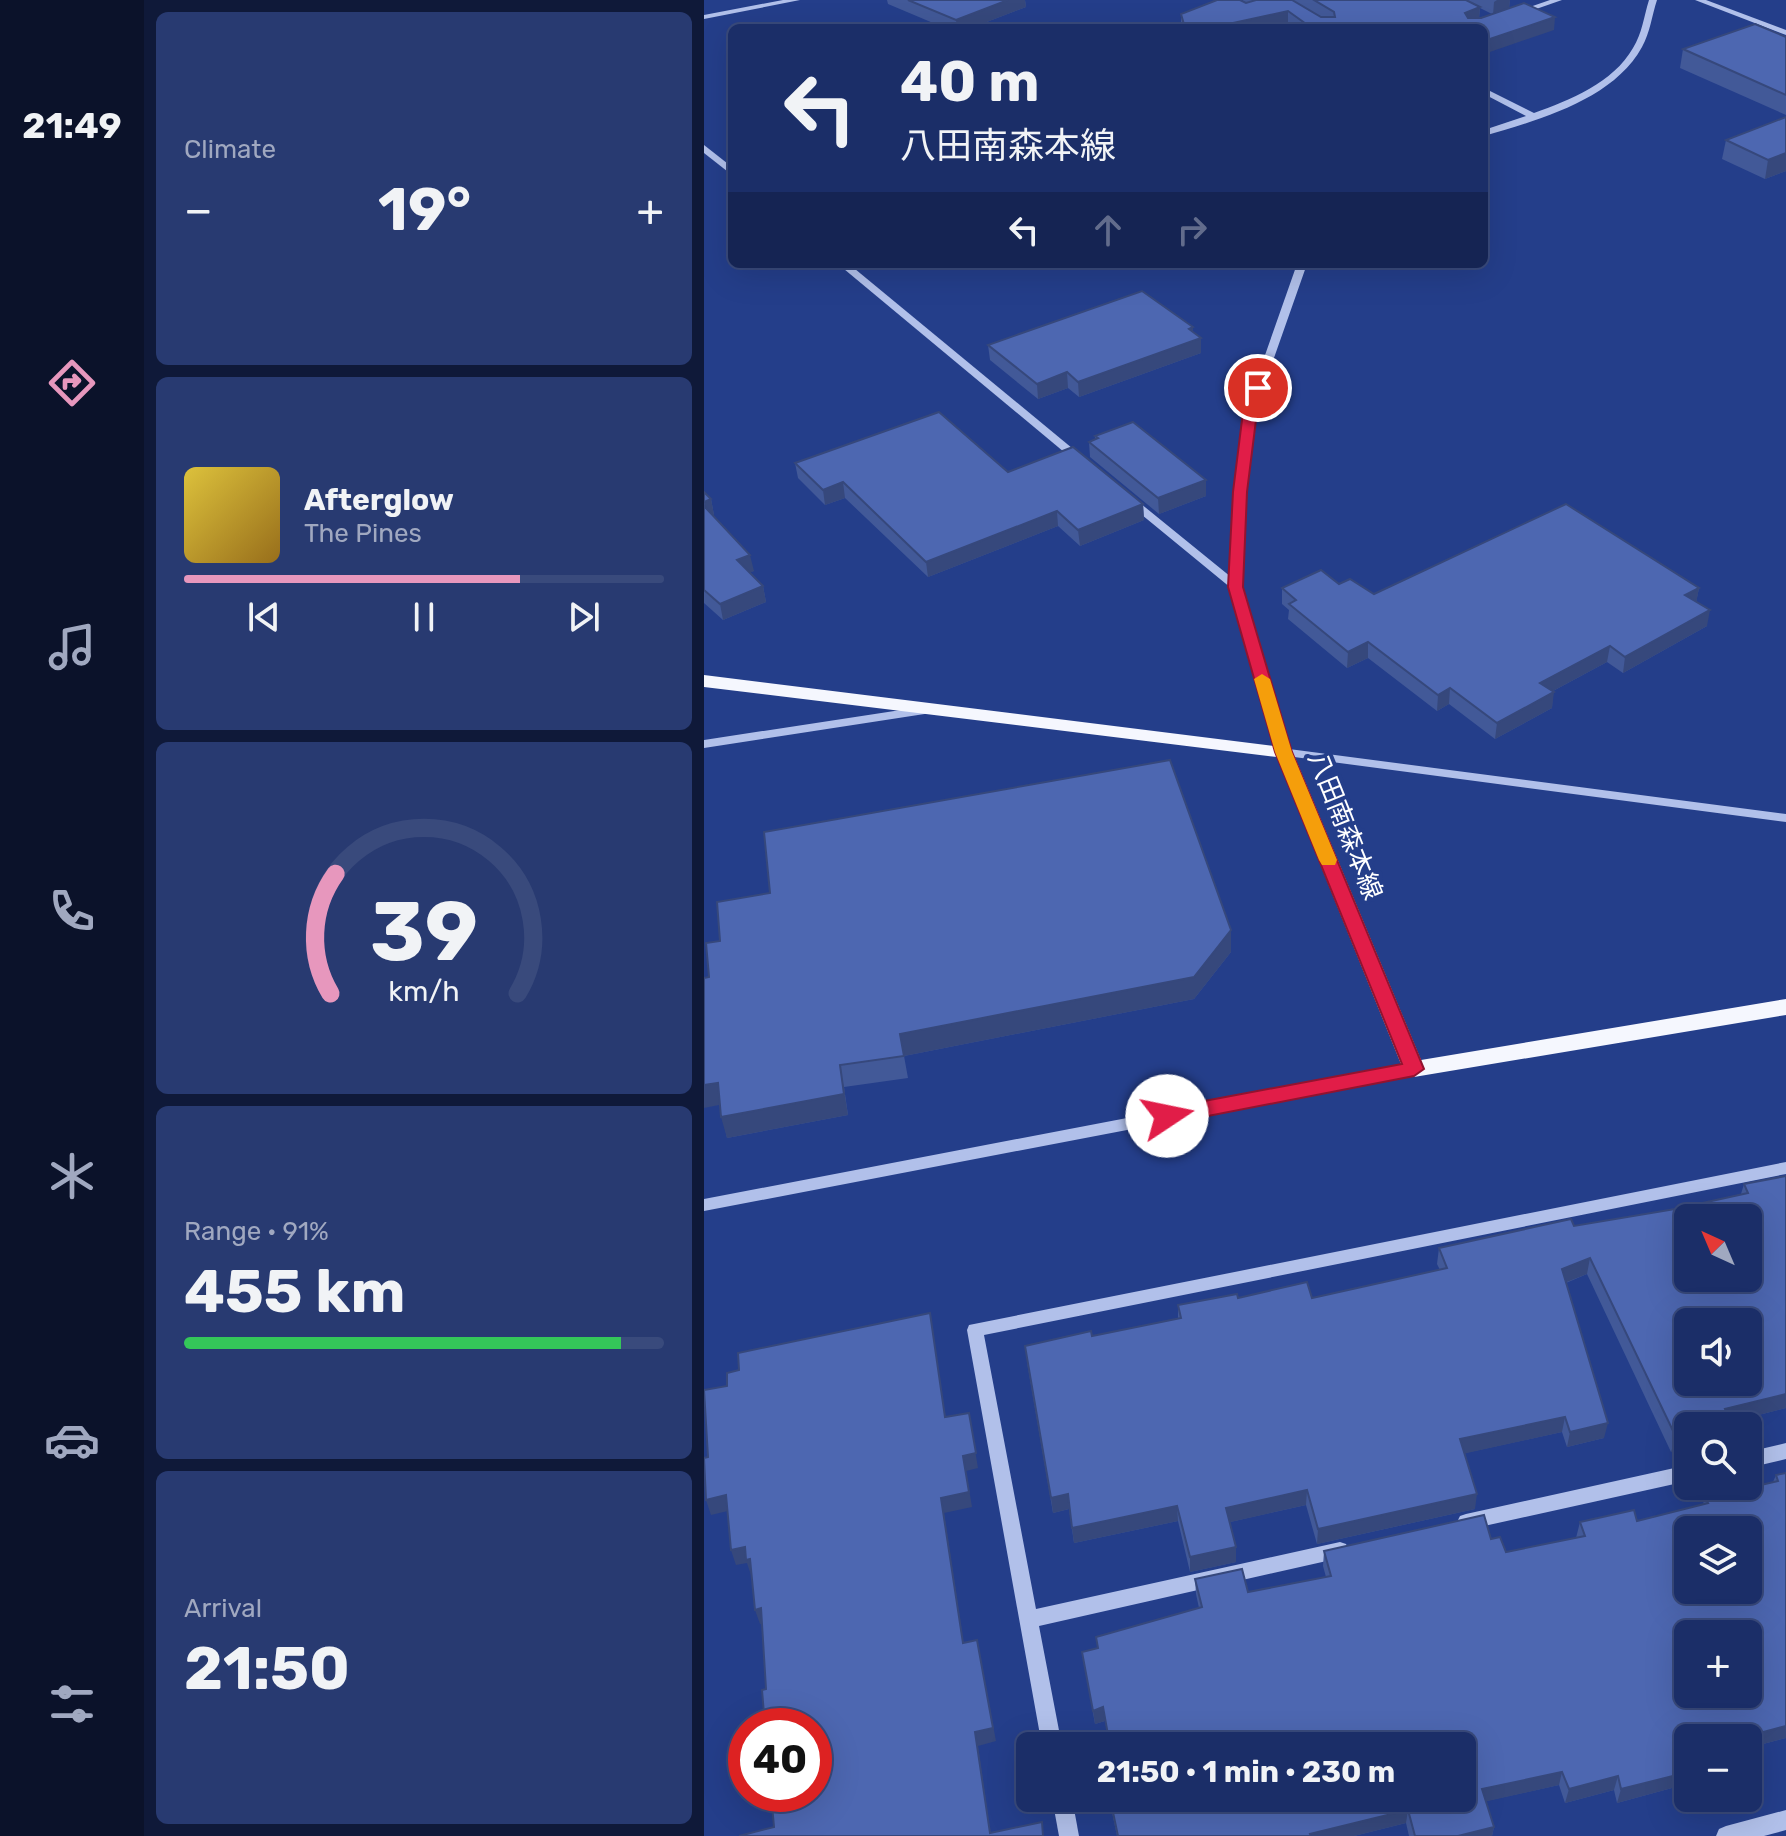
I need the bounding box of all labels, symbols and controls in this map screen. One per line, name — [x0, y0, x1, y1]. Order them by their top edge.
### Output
text: 40 m — [900, 49, 1040, 115]
icon: left — [768, 56, 872, 160]
text: 21:49 — [22, 104, 122, 147]
text: 八田南森本線 — [900, 124, 1116, 167]
text: Climate — [184, 134, 276, 165]
text: 19° — [378, 174, 471, 245]
text: − — [184, 184, 213, 236]
text: + — [637, 184, 664, 236]
icon: left — [1002, 208, 1046, 252]
icon: ahead — [1086, 208, 1130, 252]
icon: right — [1170, 208, 1214, 252]
pin — [1224, 354, 1292, 422]
icon: directions — [44, 355, 100, 411]
icon: arrive — [1236, 366, 1280, 410]
text: Afterglow — [304, 482, 454, 518]
text: The Pines — [304, 518, 422, 549]
icon: previous — [242, 595, 286, 639]
icon: pause — [402, 595, 446, 639]
icon: next — [562, 595, 606, 639]
icon: music — [44, 619, 100, 675]
street label: 八田南森本線 — [1301, 748, 1389, 904]
text: 39 — [370, 882, 478, 981]
icon: phone — [44, 883, 100, 939]
text: km/h — [388, 974, 460, 1008]
position arrow — [1125, 1074, 1209, 1158]
icon: climate — [44, 1148, 100, 1204]
north arrow — [1674, 1204, 1762, 1292]
map controls — [1674, 1204, 1762, 1812]
text: Range · 91% — [184, 1216, 329, 1247]
text: 455 km — [184, 1256, 405, 1327]
button: sound — [1674, 1308, 1762, 1396]
icon: car — [44, 1412, 100, 1468]
button: search — [1674, 1412, 1762, 1500]
button: layers — [1674, 1516, 1762, 1604]
text: Arrival — [184, 1593, 262, 1624]
button: + — [1674, 1620, 1762, 1708]
text: 21:50 — [184, 1633, 350, 1704]
icon: filters — [44, 1676, 100, 1732]
speed limit sign: 40 — [728, 1708, 832, 1812]
button: − — [1674, 1724, 1762, 1812]
text: 21:50 · 1 min · 230 m — [1097, 1754, 1395, 1790]

